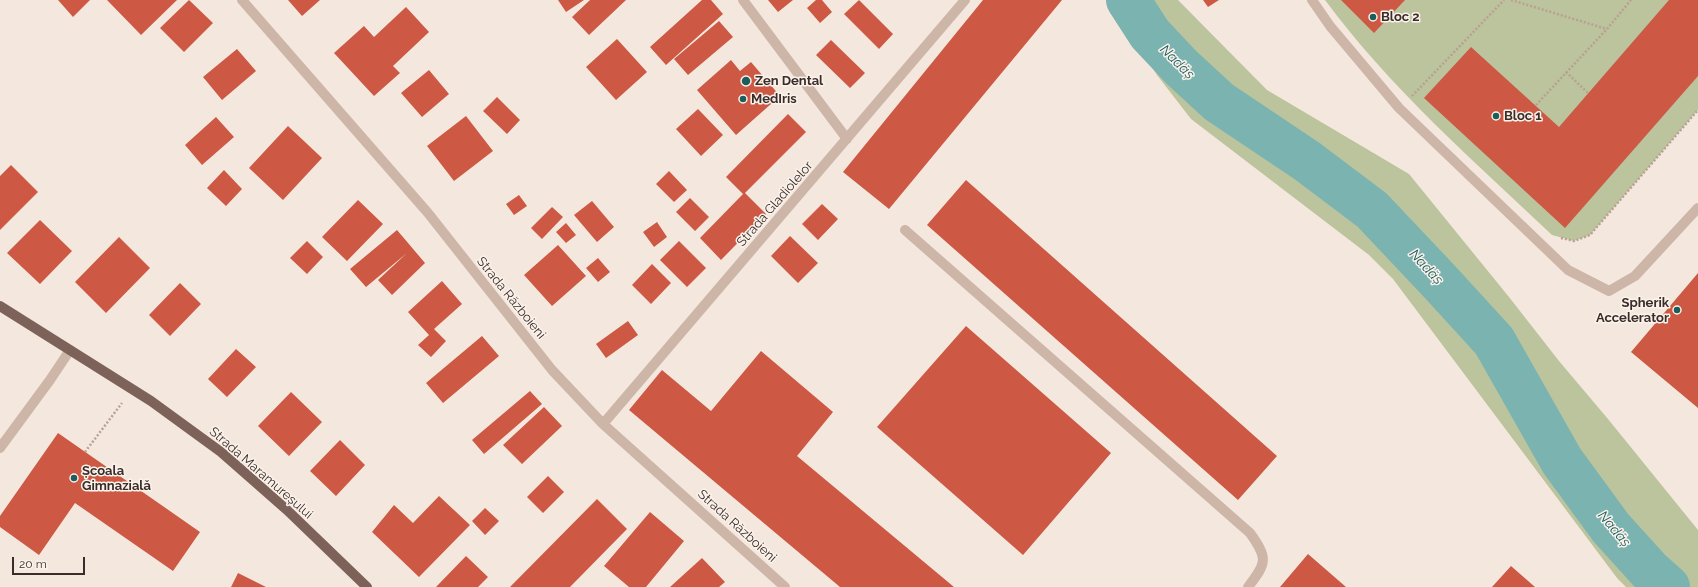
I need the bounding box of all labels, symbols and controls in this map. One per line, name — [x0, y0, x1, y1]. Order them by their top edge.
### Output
place label: Bloc 2 — [1381, 9, 1420, 25]
marker: Bloc 2 — [1368, 12, 1378, 22]
water label: Nadăș — [1156, 41, 1198, 83]
place label: Zen Dental — [755, 73, 823, 89]
marker: Zen Dental — [740, 75, 752, 87]
place label: MedIris — [751, 91, 797, 107]
marker: MedIris — [738, 94, 748, 104]
place label: Bloc 1 — [1504, 108, 1542, 124]
marker: Bloc 1 — [1491, 111, 1501, 121]
street label: Strada Gladiolelor — [734, 158, 816, 250]
water label: Nadăș — [1406, 246, 1446, 288]
street label: Strada Războieni — [473, 254, 549, 342]
place label: Spherik Accelerator — [1596, 295, 1669, 326]
marker: Spherik Accelerator — [1672, 305, 1682, 315]
street label: Strada Maramureșului — [206, 424, 316, 522]
place label: Școala Gimnazială — [82, 463, 151, 494]
marker: Școala Gimnazială — [69, 473, 79, 483]
street label: Strada Războieni — [694, 486, 780, 566]
water label: Nadăș — [1594, 508, 1634, 550]
scale bar — [14, 549, 87, 575]
text: 20 m — [19, 557, 47, 571]

